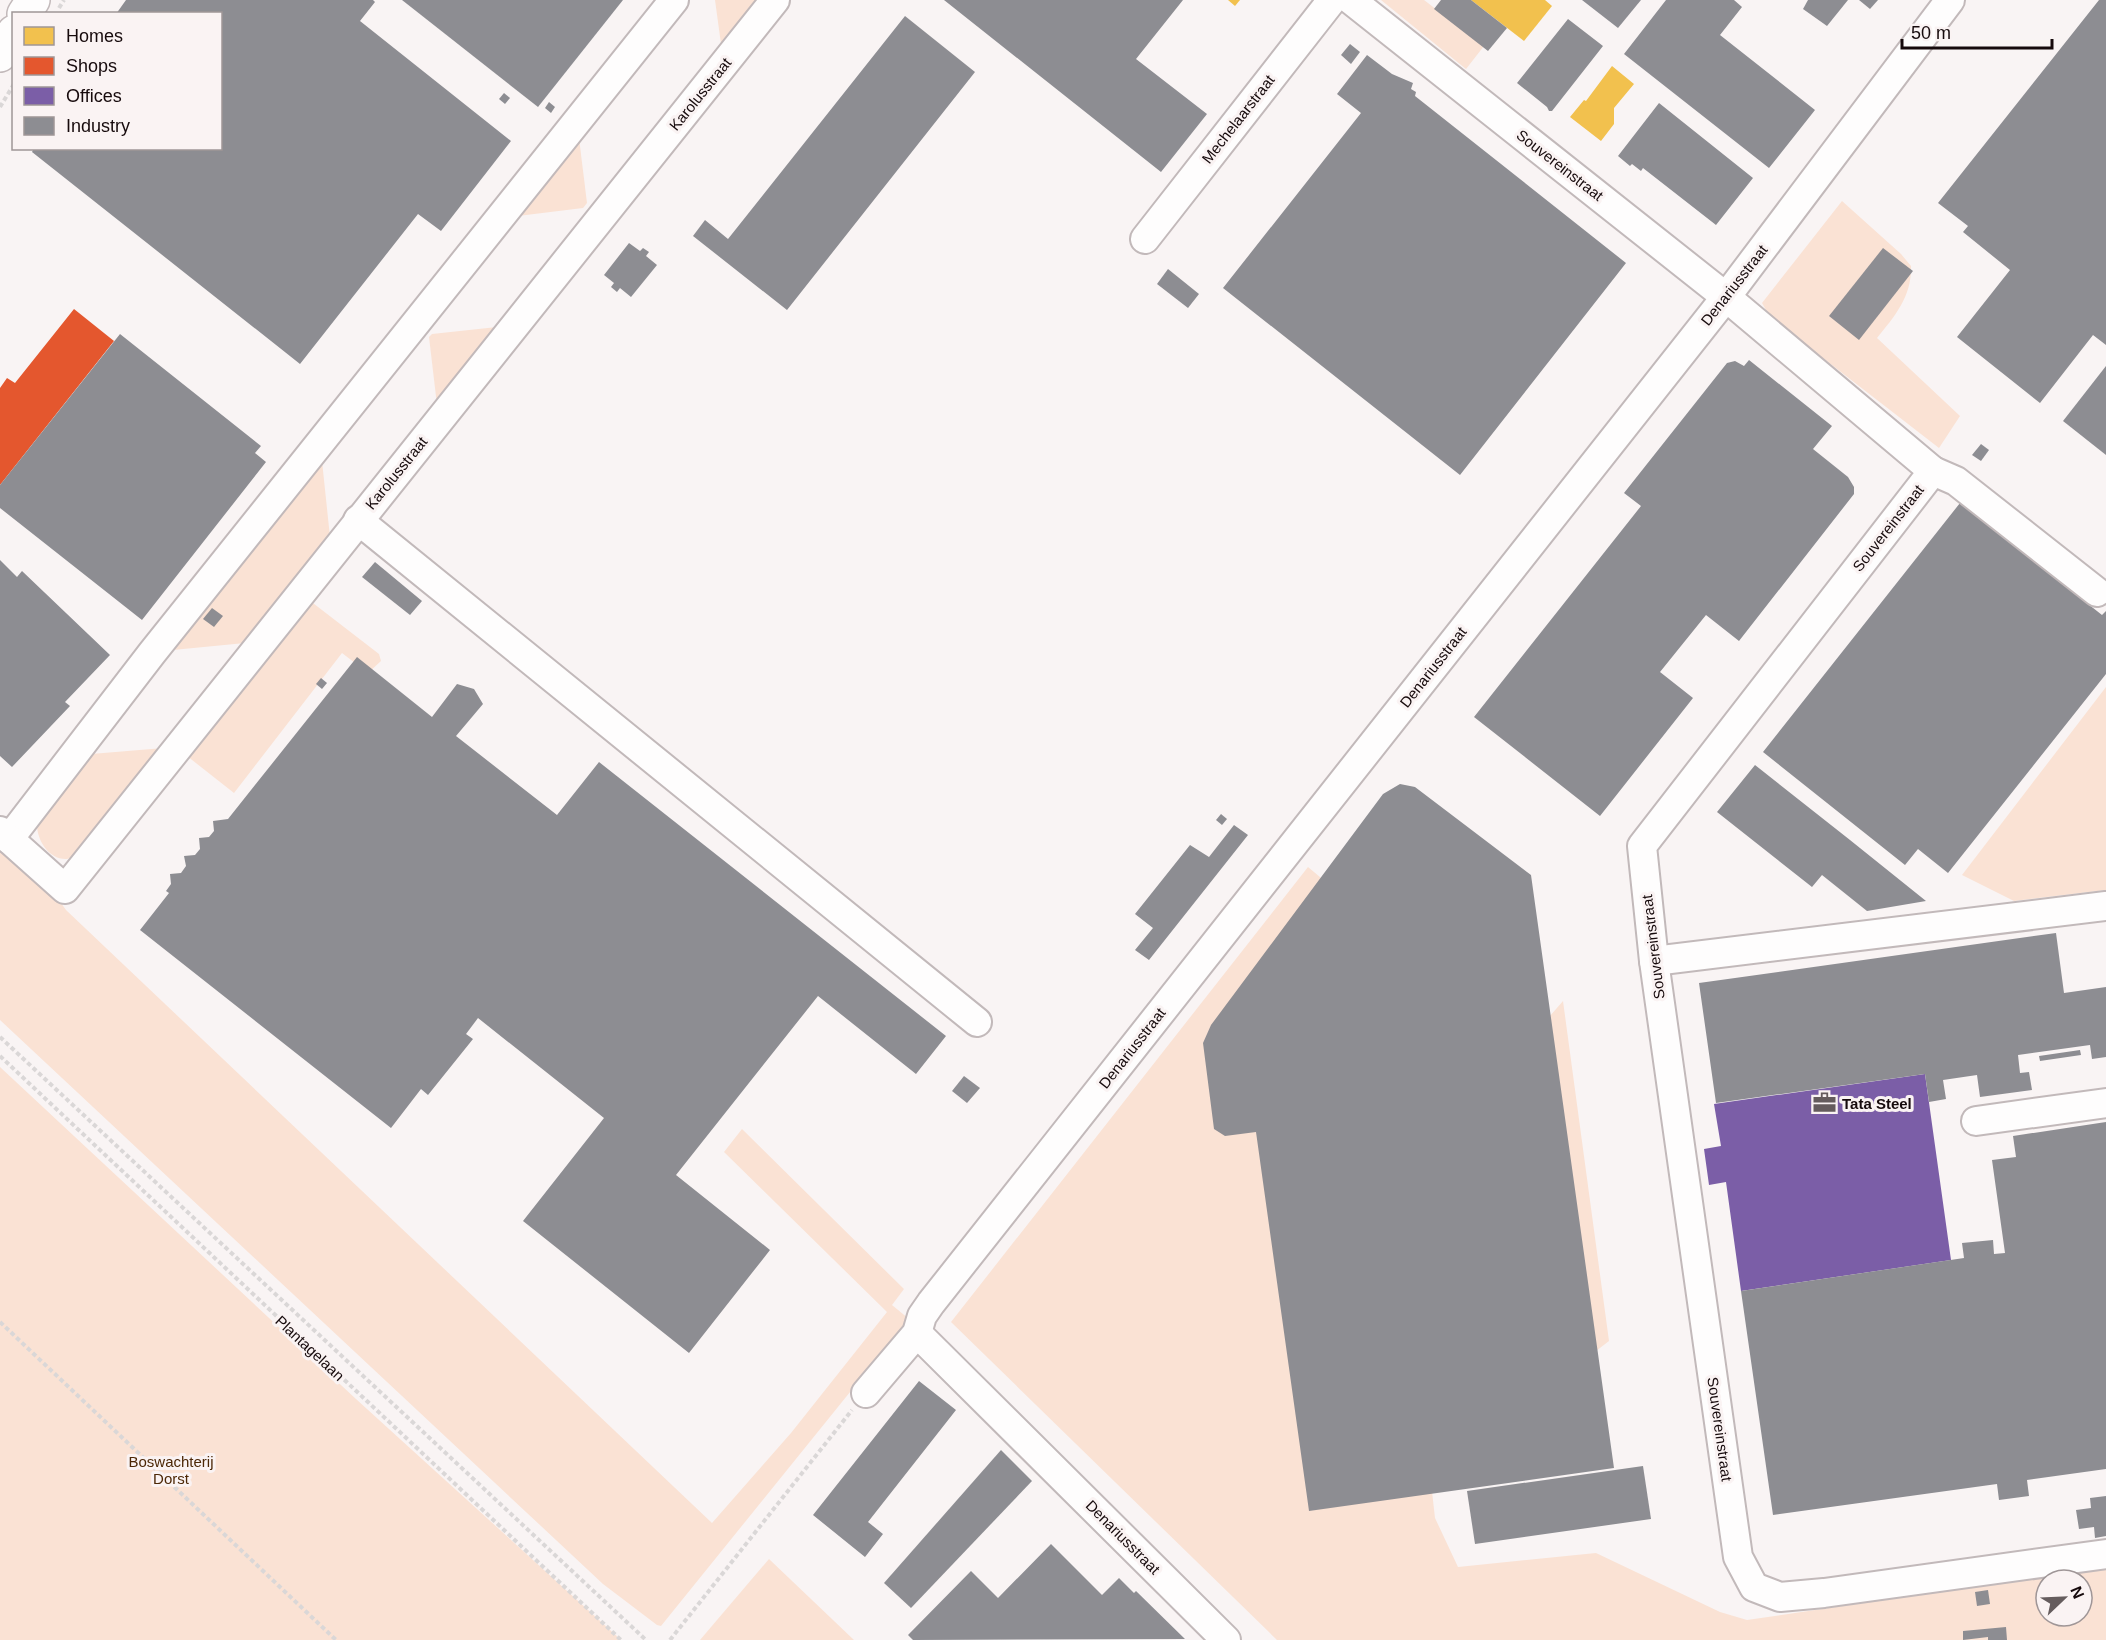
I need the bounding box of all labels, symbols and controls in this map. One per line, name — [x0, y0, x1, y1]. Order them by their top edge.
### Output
legend — [12, 12, 222, 150]
scale bar — [1902, 12, 2052, 50]
text: 50 m — [1911, 23, 1951, 43]
text: Homes — [66, 26, 123, 46]
street label: Karolusstraat — [666, 54, 735, 134]
text: Shops — [66, 56, 117, 76]
street label: Mechelaarstraat — [1198, 71, 1278, 167]
text: Offices — [66, 86, 122, 106]
text: Industry — [66, 116, 130, 136]
street label: Souvereinstraat — [1513, 126, 1607, 205]
street label: Denariusstraat — [1697, 241, 1771, 329]
street label: Karolusstraat — [362, 433, 431, 513]
street label: Souvereinstraat — [1849, 481, 1928, 575]
street label: Denariusstraat — [1396, 623, 1470, 711]
street label: Souvereinstraat — [1638, 893, 1668, 1000]
street label: Denariusstraat — [1095, 1004, 1169, 1092]
office icon: Tata Steel — [1811, 1090, 1837, 1116]
place label: Tata Steel — [1842, 1095, 1912, 1112]
street label: Plantagelaan — [272, 1312, 348, 1384]
street label: Souvereinstraat — [1704, 1376, 1736, 1483]
park label: Boswachterij Dorst — [128, 1453, 214, 1487]
street label: Denariusstraat — [1083, 1497, 1164, 1578]
north arrow — [2034, 1568, 2094, 1628]
text: N — [2067, 1584, 2087, 1601]

